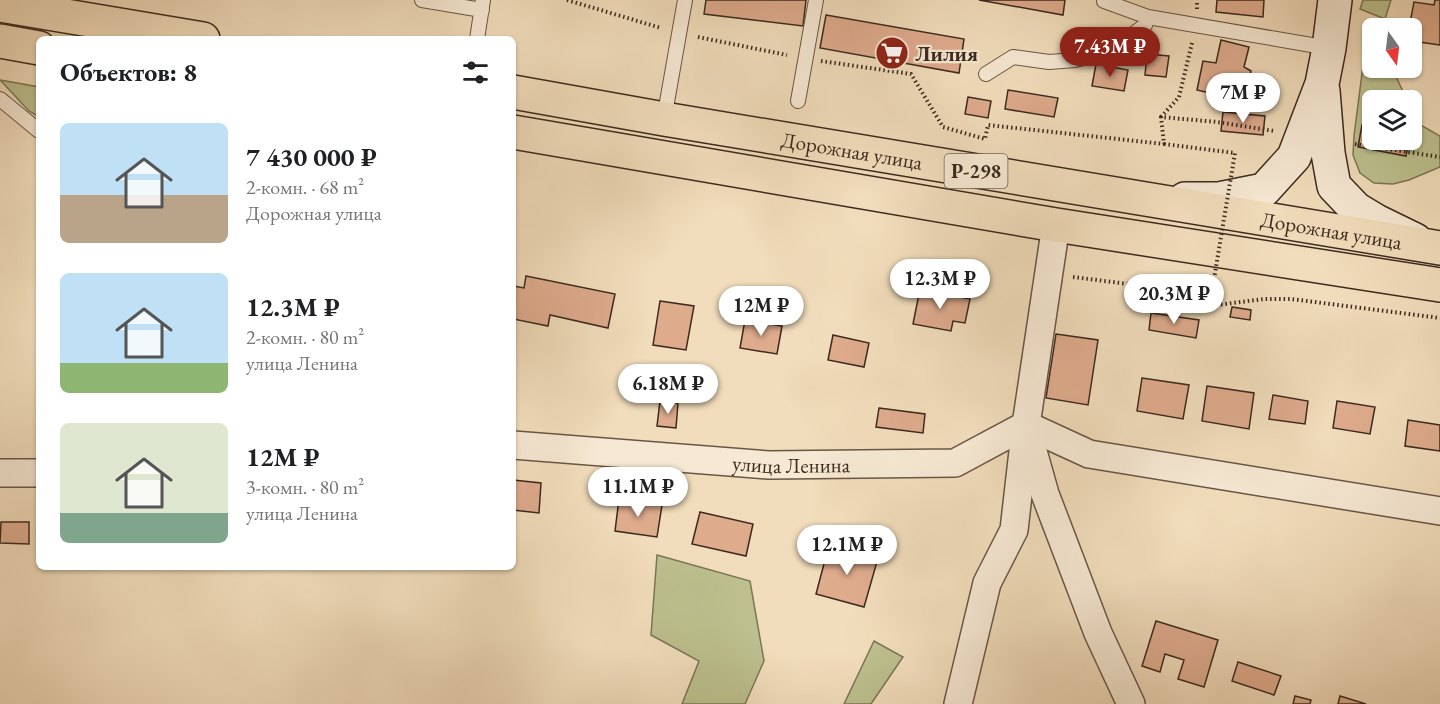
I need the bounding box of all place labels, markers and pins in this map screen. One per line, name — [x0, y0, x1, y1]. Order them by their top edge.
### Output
pin: 7.43M ₽ — [1055, 27, 1165, 78]
supermarket icon: Лилия — [874, 35, 910, 71]
place label: Лилия — [915, 40, 978, 67]
pin: 7M ₽ — [1207, 73, 1279, 124]
pin: 12.3M ₽ — [885, 259, 995, 310]
pin: 20.3M ₽ — [1119, 274, 1229, 325]
pin: 12M ₽ — [719, 286, 803, 337]
pin: 6.18M ₽ — [613, 364, 723, 415]
pin: 11.1M ₽ — [583, 467, 693, 518]
pin: 12.1M ₽ — [792, 525, 902, 576]

